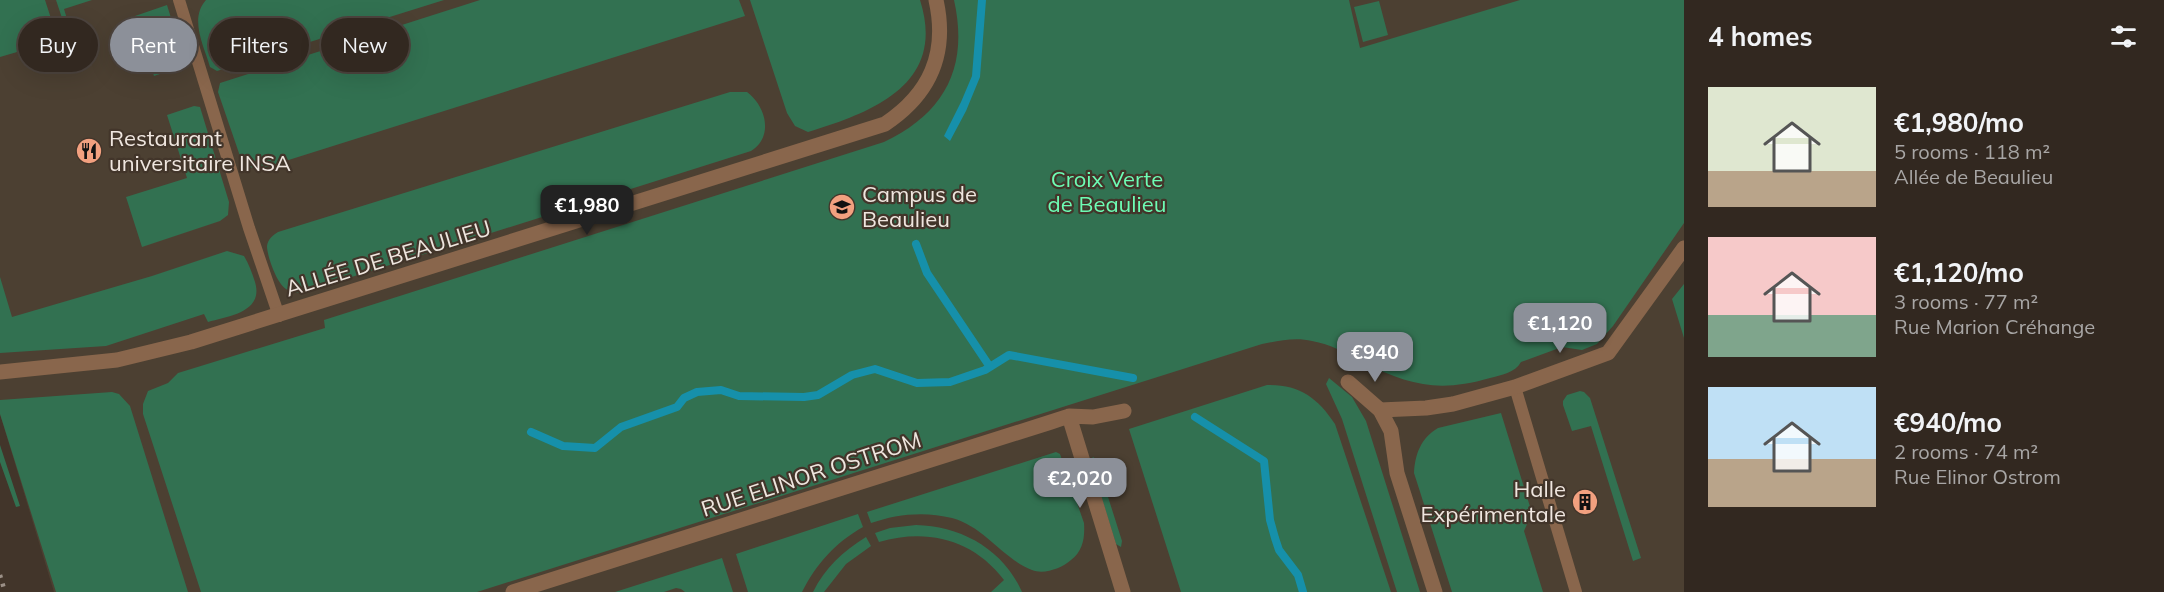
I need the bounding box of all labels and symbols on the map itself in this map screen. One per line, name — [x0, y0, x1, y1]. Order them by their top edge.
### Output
place label: Restaurant universitaire INSA — [109, 124, 291, 177]
restaurant icon: Restaurant universitaire INSA — [74, 136, 104, 166]
park label: Croix Verte de Beaulieu — [1048, 165, 1166, 218]
place label: Campus de Beaulieu — [862, 180, 977, 233]
pin: €1,980 — [538, 185, 636, 236]
school or university icon: Campus de Beaulieu — [827, 192, 857, 222]
street label: ALLÉE DE BEAULIEU — [282, 213, 494, 303]
pin: €1,120 — [1511, 303, 1609, 354]
pin: €940 — [1339, 332, 1411, 383]
street label: RUE ELINOR OSTROM — [697, 425, 925, 523]
pin: €2,020 — [1031, 458, 1129, 509]
place label: Halle Expérimentale — [1421, 475, 1566, 528]
building icon: Halle Expérimentale — [1570, 487, 1600, 517]

